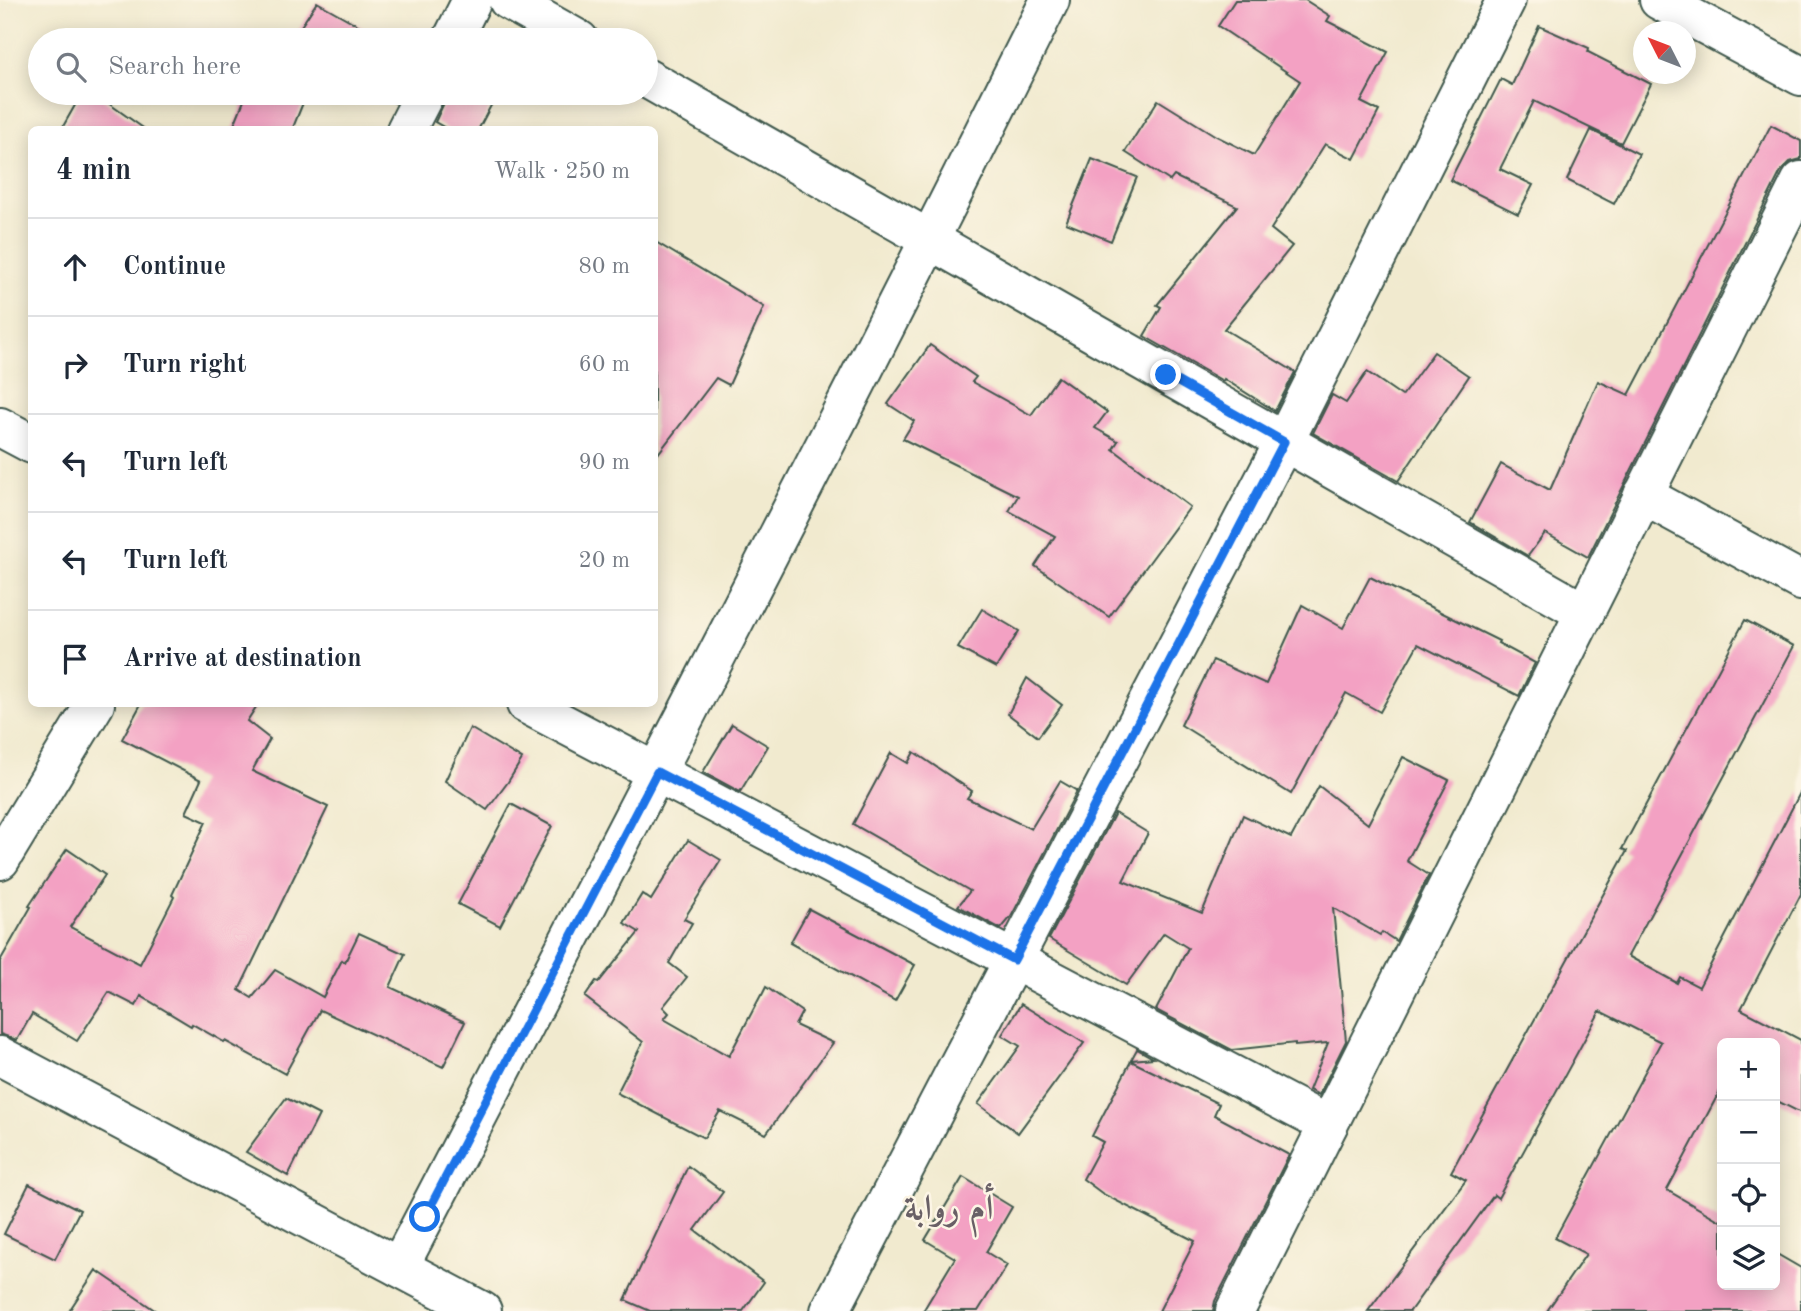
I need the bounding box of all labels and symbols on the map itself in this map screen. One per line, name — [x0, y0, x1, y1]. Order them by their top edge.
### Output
north arrow — [1633, 21, 1696, 84]
route end — [1150, 359, 1181, 390]
district label: أم روابة — [904, 1182, 994, 1238]
route start — [409, 1201, 440, 1232]

